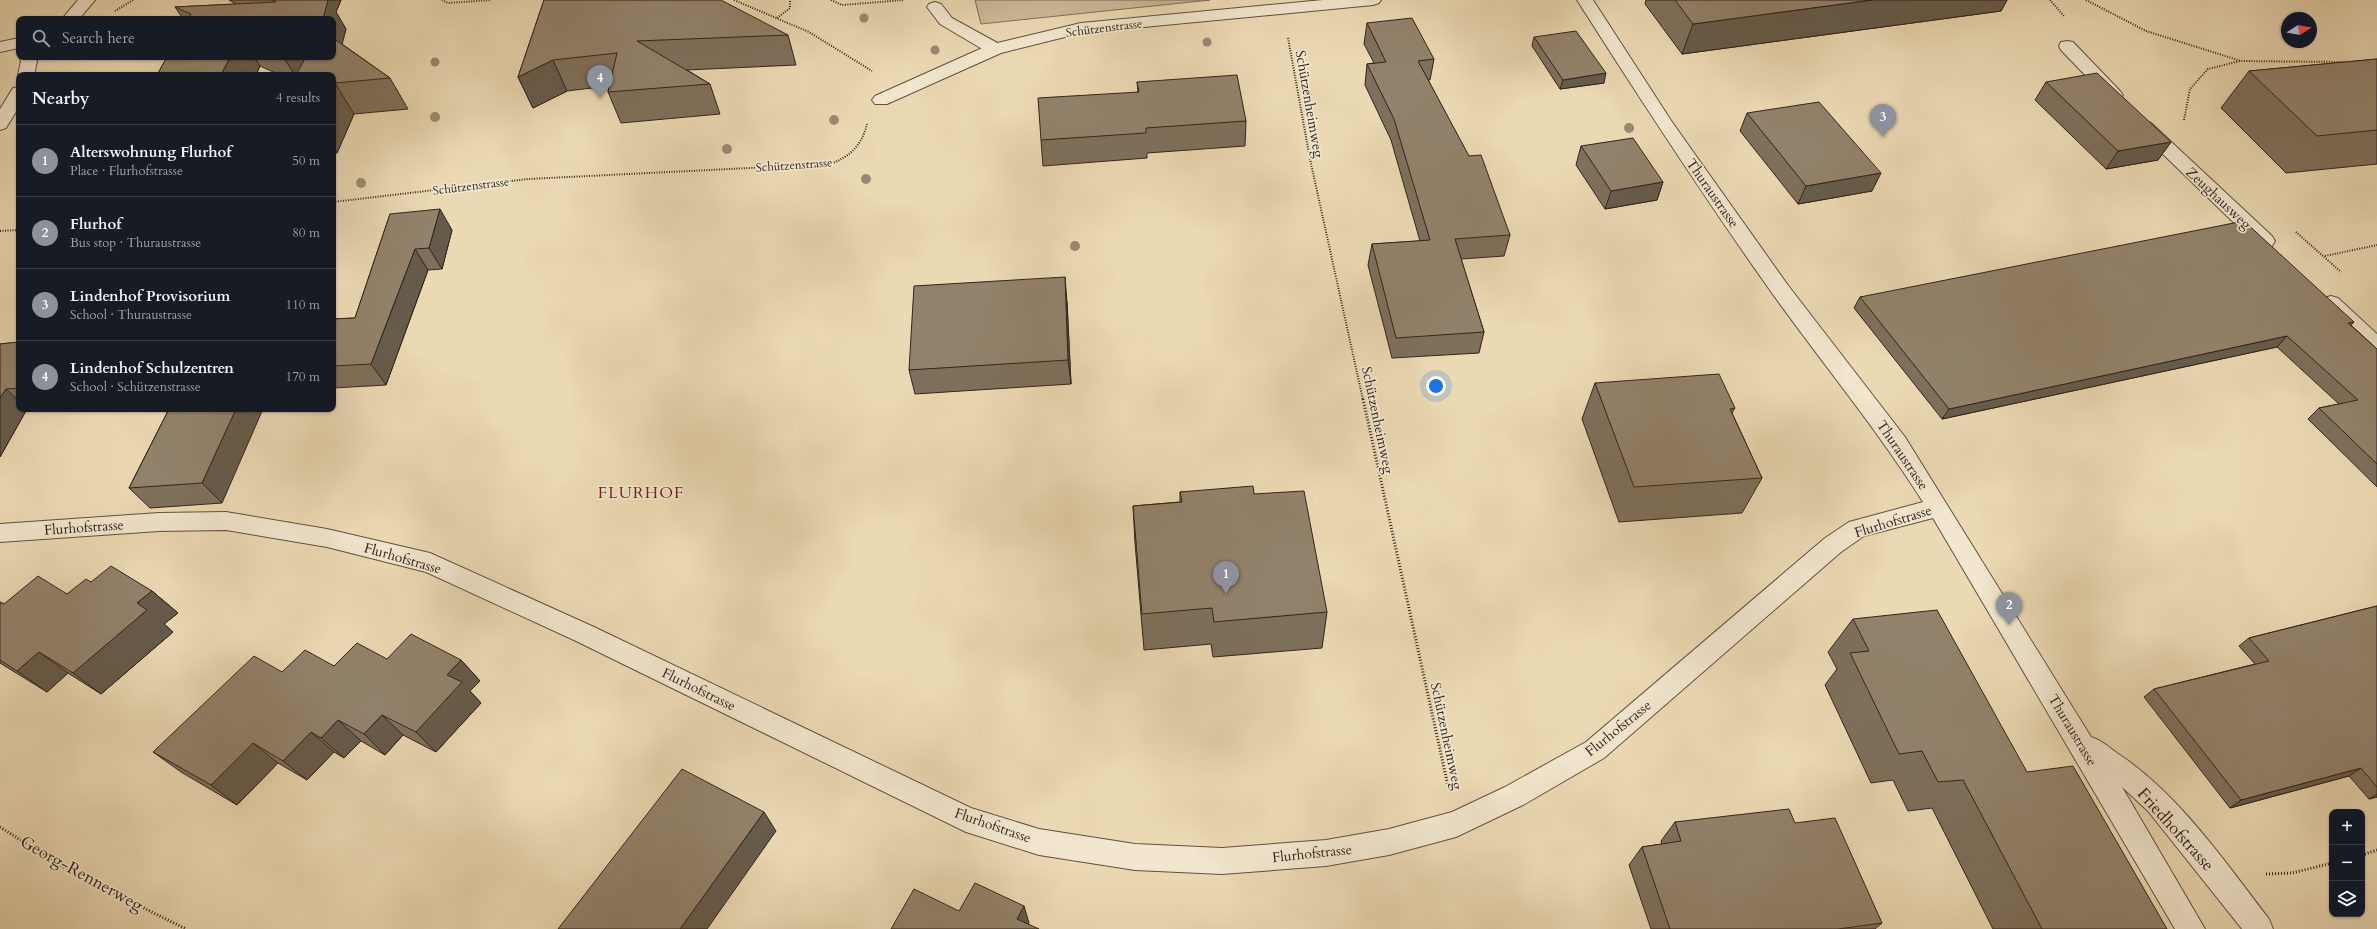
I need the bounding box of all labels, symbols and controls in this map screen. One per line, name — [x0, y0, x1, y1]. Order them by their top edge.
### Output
north arrow — [2281, 12, 2317, 48]
street label: Schützenstrasse — [1065, 15, 1143, 41]
search box — [16, 16, 336, 60]
icon: search — [30, 27, 52, 49]
text: Search here — [62, 28, 135, 48]
street label: Schützenheimweg — [1291, 49, 1328, 160]
pin: 4 — [587, 65, 613, 98]
text: Nearby — [32, 87, 89, 110]
text: 4 results — [276, 89, 320, 107]
pin: 3 — [1870, 104, 1896, 137]
text: Alterswohnung Flurhof — [70, 142, 231, 162]
text: 1 — [42, 152, 48, 170]
text: 50 m — [292, 152, 320, 170]
street label: Schützenstrasse — [755, 154, 833, 176]
street label: Thuraustrasse — [1682, 155, 1743, 232]
text: Place · Flurhofstrasse — [70, 162, 183, 180]
street label: Zeughausweg — [2182, 163, 2256, 234]
street label: Schützenstrasse — [432, 173, 510, 199]
text: Flurhof — [70, 214, 121, 234]
text: 2 — [42, 224, 48, 242]
text: 80 m — [292, 224, 320, 242]
text: Bus stop · Thuraustrasse — [70, 234, 201, 252]
text: Lindenhof Provisorium — [70, 286, 230, 306]
text: 3 — [42, 296, 48, 314]
text: 110 m — [286, 296, 320, 314]
text: School · Thuraustrasse — [70, 306, 192, 324]
text: Lindenhof Schulzentren — [70, 358, 234, 378]
street label: Schützenheimweg — [1357, 365, 1398, 476]
text: 4 — [42, 368, 48, 386]
text: 170 m — [286, 368, 320, 386]
your location — [1426, 376, 1446, 396]
text: School · Schützenstrasse — [70, 378, 201, 396]
street label: Thuraustrasse — [1872, 417, 1933, 494]
district label: FLURHOF — [598, 482, 684, 504]
street label: Flurhofstrasse — [1852, 501, 1934, 542]
street label: Flurhofstrasse — [44, 515, 125, 540]
street label: Flurhofstrasse — [362, 538, 444, 579]
pin: 1 — [1213, 561, 1239, 594]
pin: 2 — [1996, 592, 2022, 625]
street label: Flurhofstrasse — [659, 663, 739, 715]
street label: Schützenheimweg — [1426, 681, 1467, 792]
street label: Thuraustrasse — [2044, 691, 2101, 770]
street label: Flurhofstrasse — [1581, 696, 1655, 761]
street label: Friedhofstrasse — [2132, 783, 2219, 876]
street label: Flurhofstrasse — [952, 803, 1034, 847]
map controls — [2329, 809, 2365, 917]
button: + — [2329, 809, 2365, 845]
street label: Georg-Rennerweg — [16, 830, 148, 917]
street label: Flurhofstrasse — [1271, 840, 1353, 867]
button: − — [2329, 845, 2365, 881]
button: layers — [2329, 881, 2365, 917]

